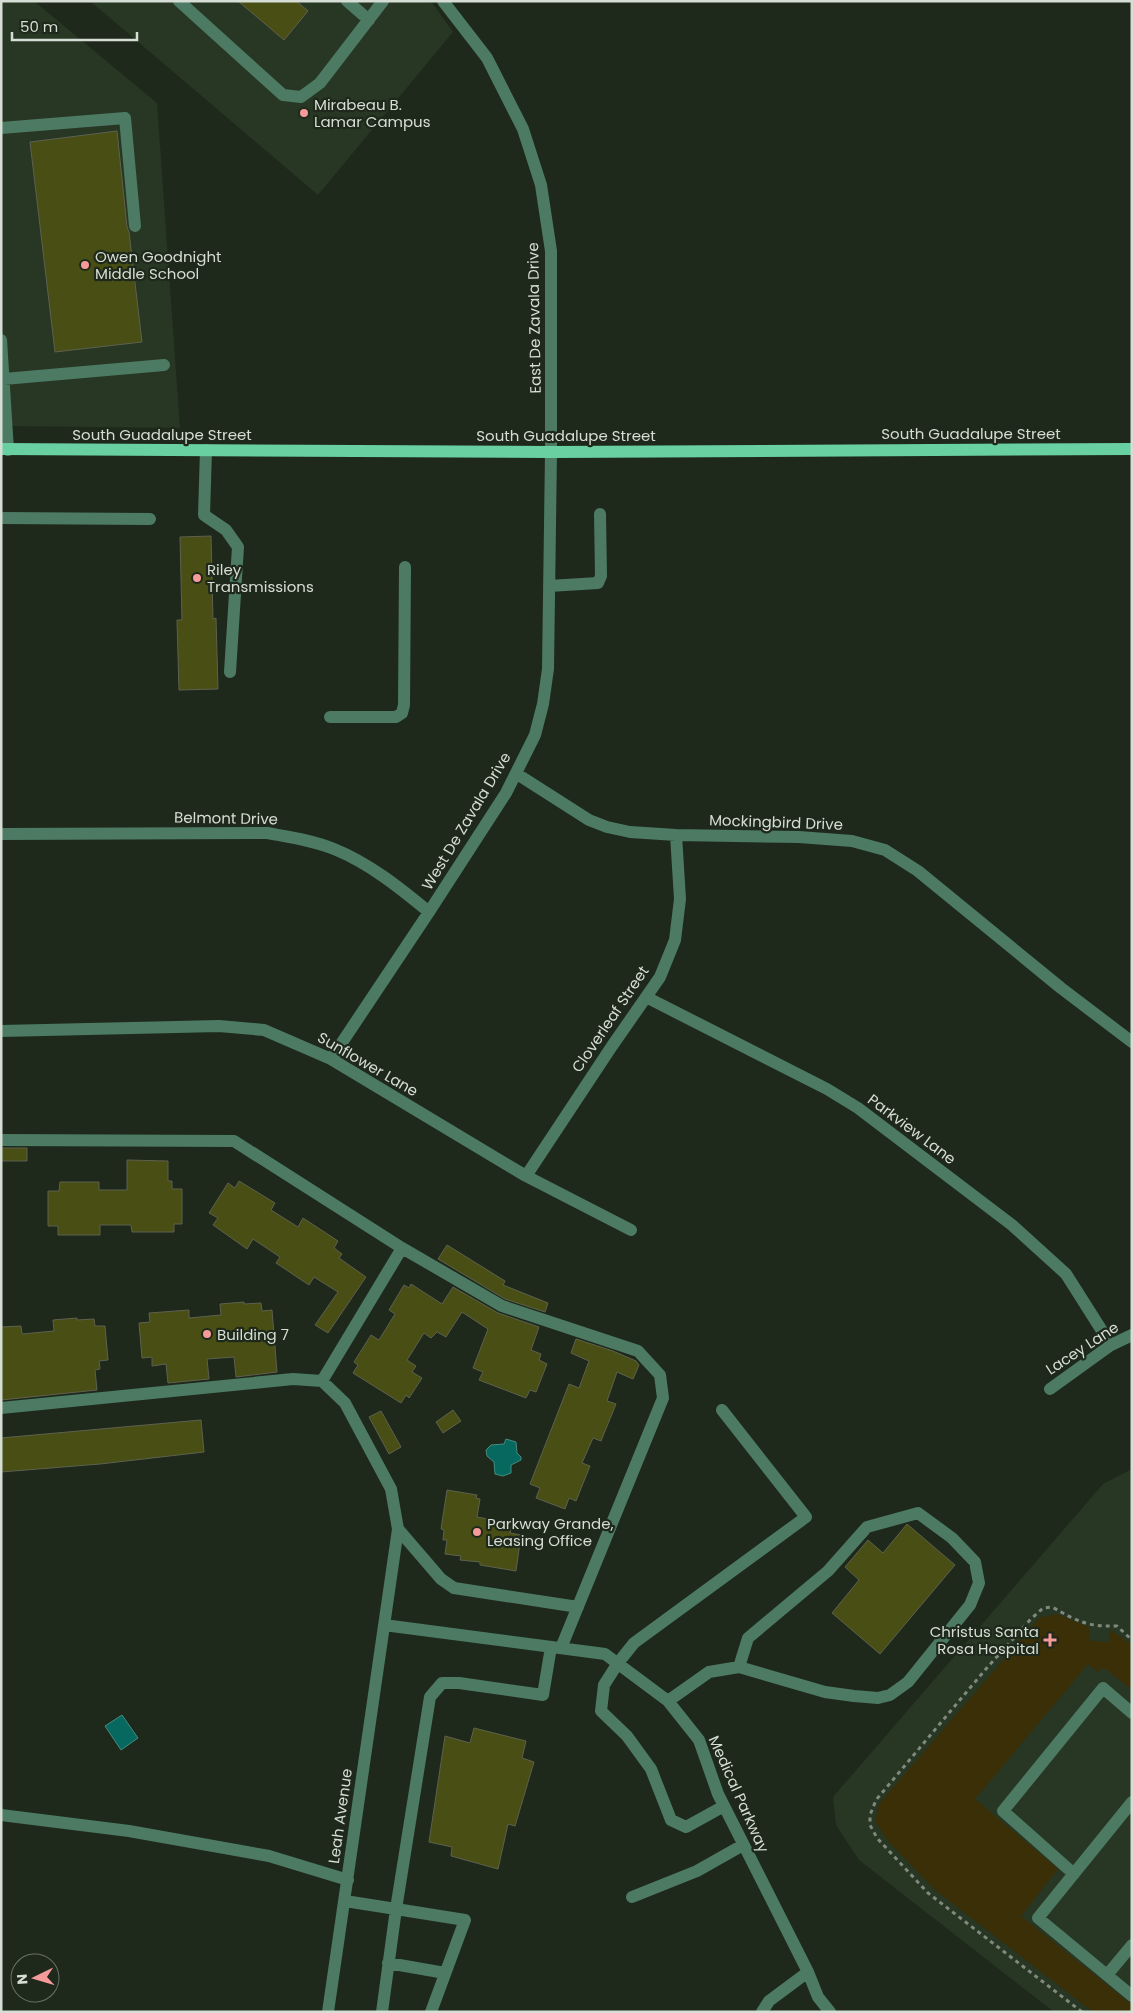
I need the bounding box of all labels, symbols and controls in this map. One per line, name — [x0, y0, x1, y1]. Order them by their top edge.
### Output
scale bar — [12, 10, 138, 42]
text: 50 m — [20, 16, 58, 37]
place label: Mirabeau B. Lamar Campus — [314, 94, 431, 132]
marker: Mirabeau B. Lamar Campus — [298, 107, 310, 119]
street label: East De Zavala Drive — [522, 242, 546, 394]
place label: Owen Goodnight Middle School — [95, 246, 222, 284]
marker: Owen Goodnight Middle School — [79, 259, 91, 271]
street label: South Guadalupe Street — [881, 423, 1061, 444]
street label: South Guadalupe Street — [72, 424, 252, 445]
street label: South Guadalupe Street — [476, 425, 656, 446]
place label: Riley Transmissions — [207, 559, 314, 597]
marker: Riley Transmissions — [191, 572, 203, 584]
street label: West De Zavala Drive — [416, 748, 516, 894]
street label: Belmont Drive — [174, 807, 278, 829]
street label: Mockingbird Drive — [709, 809, 843, 835]
street label: Cloverleaf Street — [567, 962, 653, 1076]
street label: Sunflower Lane — [314, 1027, 422, 1101]
street label: Parkview Lane — [864, 1089, 960, 1169]
street label: Lacey Lane — [1041, 1317, 1123, 1379]
place label: Building 7 — [217, 1324, 289, 1345]
marker: Building 7 — [201, 1328, 213, 1340]
place label: Parkway Grande, Leasing Office — [487, 1513, 613, 1551]
marker: Parkway Grande, Leasing Office — [471, 1526, 483, 1538]
place label: Christus Santa Rosa Hospital — [930, 1621, 1039, 1659]
marker: Christus Santa Rosa Hospital — [1043, 1633, 1057, 1647]
street label: Medical Parkway — [704, 1732, 774, 1856]
street label: Leah Avenue — [323, 1767, 357, 1865]
north arrow — [10, 1953, 60, 2003]
text: N — [12, 1973, 32, 1985]

